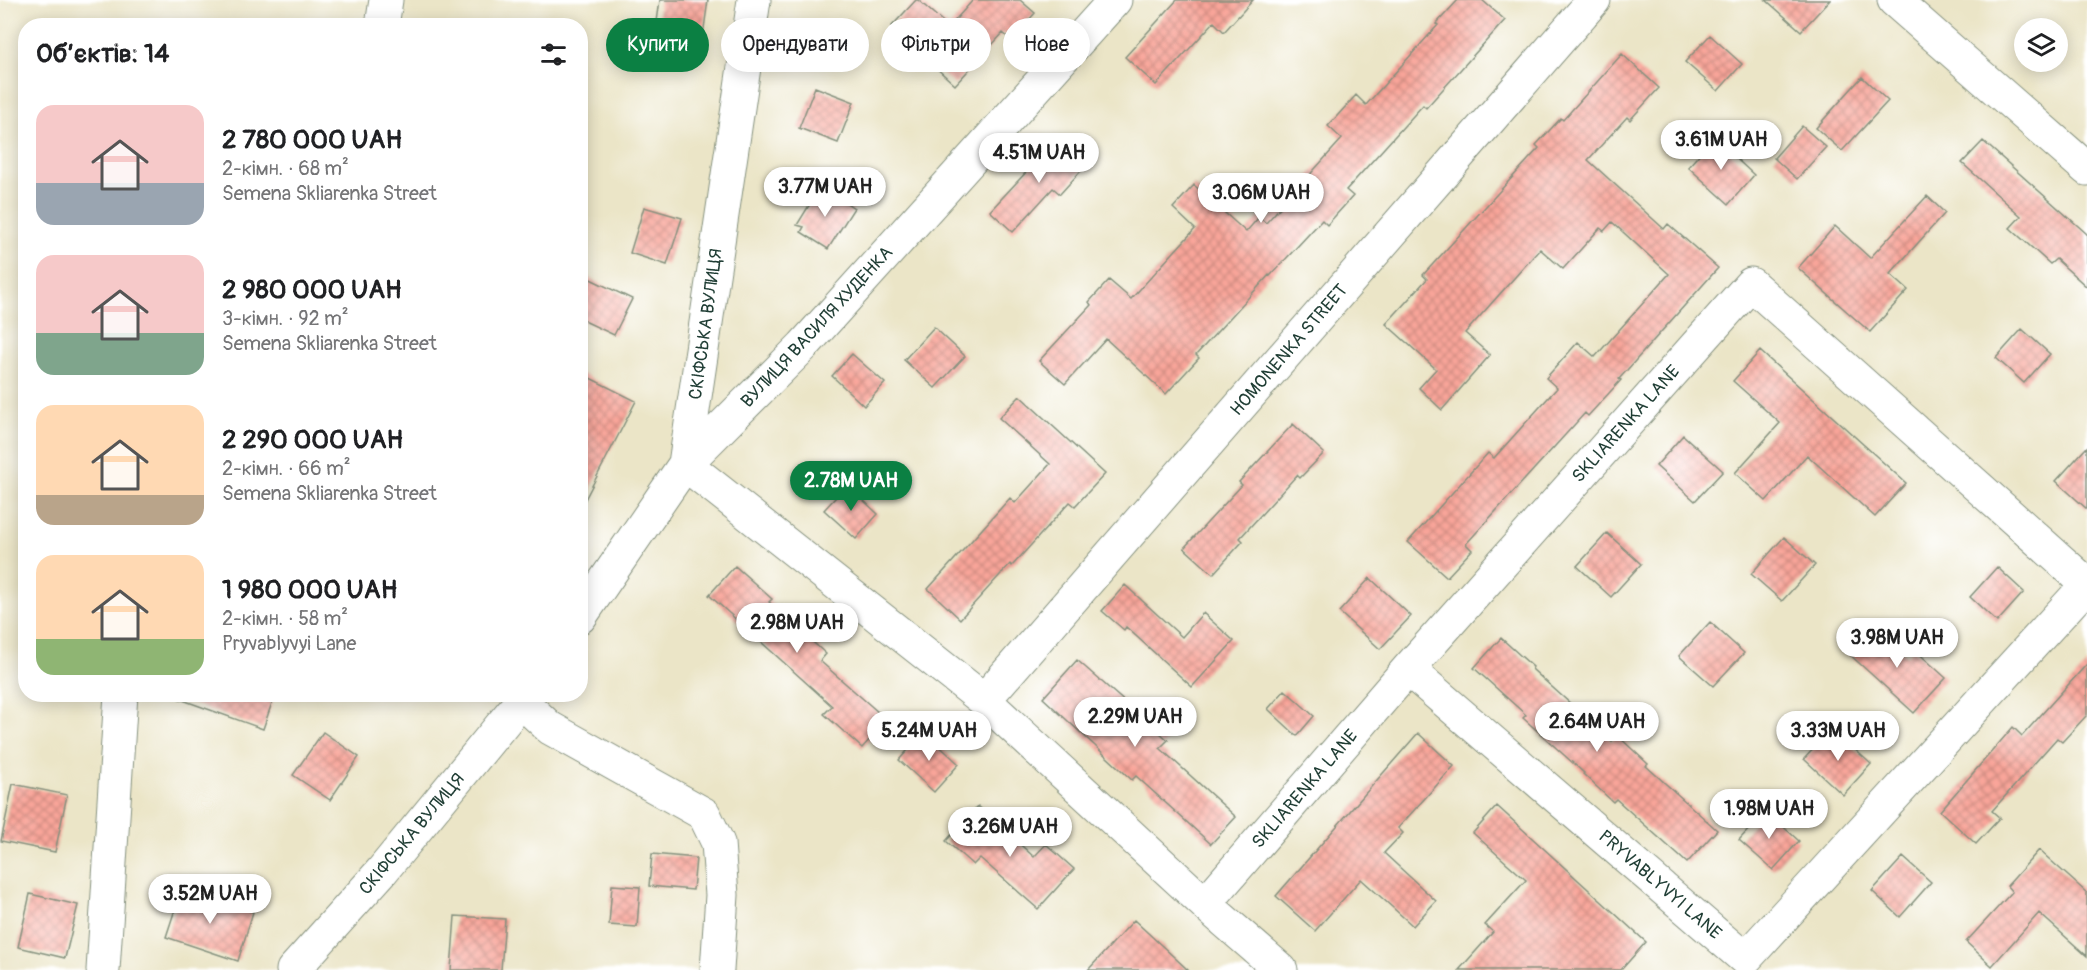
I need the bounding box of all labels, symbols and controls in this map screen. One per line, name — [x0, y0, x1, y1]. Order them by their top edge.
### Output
chip: Купити — [606, 18, 709, 72]
chip: Орендувати — [721, 18, 869, 72]
chip: Фільтри — [881, 18, 991, 72]
chip: Нове — [1003, 18, 1090, 72]
map controls — [2014, 18, 2068, 72]
button: layers — [2014, 18, 2068, 72]
text: Об’єктів: 14 — [36, 38, 169, 70]
icon: filters — [537, 38, 570, 71]
pin: 3.61M UAH — [1652, 120, 1790, 171]
text: 2 780 000 UAH — [222, 124, 402, 156]
text: 3.61M UAH — [1675, 127, 1767, 152]
icon: home — [84, 129, 156, 201]
pin: 4.51M UAH — [970, 133, 1108, 184]
text: 4.51M UAH — [993, 140, 1085, 165]
text: 2-кімн. · 68 m² — [222, 156, 349, 181]
pin: 3.77M UAH — [756, 167, 894, 218]
pin: 3.06M UAH — [1192, 173, 1330, 224]
text: 3.77M UAH — [778, 174, 872, 199]
text: 3.06M UAH — [1212, 180, 1310, 205]
text: Semena Skliarenka Street — [222, 181, 437, 206]
street label: ВУЛИЦЯ ВАСИЛЯ ХУДЕНКА — [736, 241, 898, 413]
street label: СКІФСЬКА ВУЛИЦЯ — [684, 247, 728, 401]
text: 2 980 000 UAH — [222, 274, 402, 306]
icon: home — [84, 279, 156, 351]
street label: HOMONENKA STREET — [1225, 279, 1353, 421]
text: 3-кімн. · 92 m² — [222, 306, 349, 331]
text: Semena Skliarenka Street — [222, 331, 437, 356]
street label: SKLIARENKA LANE — [1567, 360, 1685, 488]
text: 2 290 000 UAH — [222, 424, 403, 456]
icon: home — [84, 429, 156, 501]
text: 2-кімн. · 66 m² — [222, 456, 350, 481]
pin: 2.78M UAH — [782, 461, 920, 512]
text: 2.78M UAH — [804, 468, 898, 493]
text: Semena Skliarenka Street — [222, 481, 437, 506]
text: 1 980 000 UAH — [222, 574, 397, 606]
icon: home — [84, 579, 156, 651]
pin: 2.98M UAH — [728, 603, 866, 654]
text: 2-кімн. · 58 m² — [222, 606, 348, 631]
text: 2.98M UAH — [750, 610, 844, 635]
pin: 3.98M UAH — [1828, 618, 1966, 669]
text: 3.98M UAH — [1850, 625, 1944, 650]
text: Pryvablyvyi Lane — [222, 631, 356, 656]
pin: 2.29M UAH — [1066, 697, 1204, 748]
pin: 2.64M UAH — [1528, 702, 1666, 753]
text: 2.29M UAH — [1088, 704, 1182, 729]
text: 2.64M UAH — [1549, 709, 1645, 734]
pin: 5.24M UAH — [860, 711, 998, 762]
pin: 3.33M UAH — [1769, 711, 1907, 762]
text: 5.24M UAH — [881, 718, 977, 743]
text: 3.33M UAH — [1790, 718, 1886, 743]
street label: SKLIARENKA LANE — [1247, 725, 1363, 853]
street label: СКІФСЬКА ВУЛИЦЯ — [354, 768, 470, 900]
pin: 1.98M UAH — [1700, 789, 1838, 840]
text: 1.98M UAH — [1724, 796, 1814, 821]
pin: 3.26M UAH — [941, 807, 1079, 858]
text: 3.26M UAH — [962, 814, 1058, 839]
street label: PRYVABLYVYI LANE — [1594, 825, 1726, 945]
pin: 3.52M UAH — [141, 874, 279, 925]
text: 3.52M UAH — [162, 881, 258, 906]

